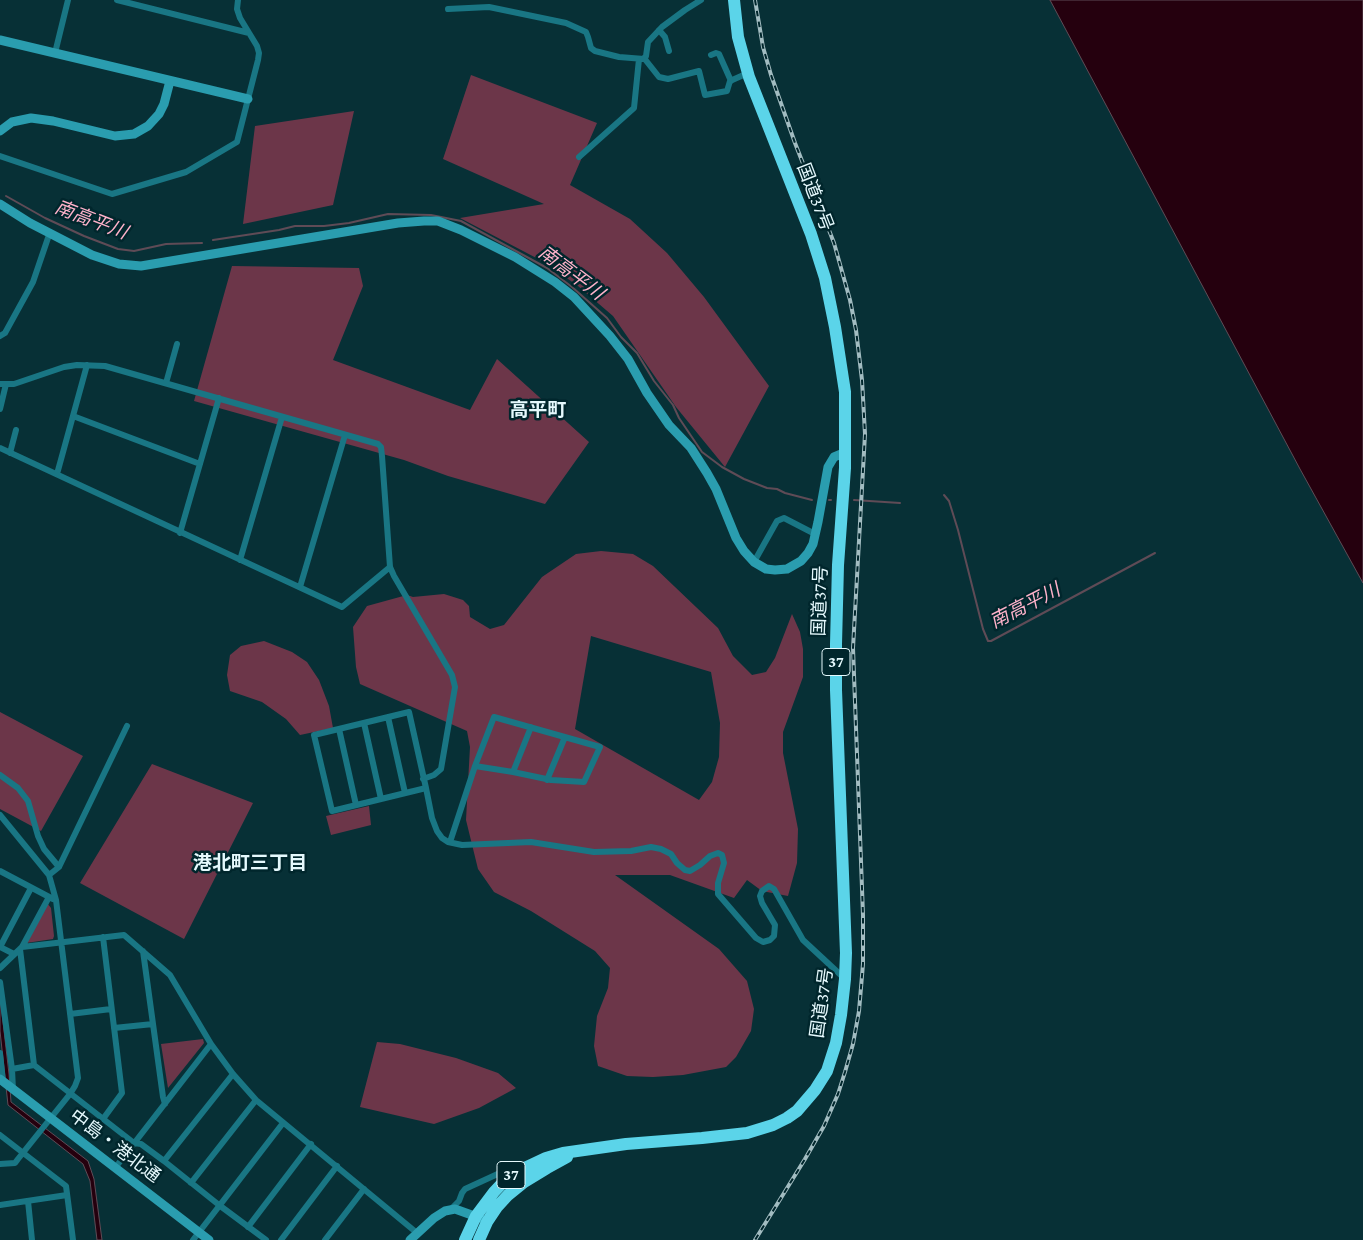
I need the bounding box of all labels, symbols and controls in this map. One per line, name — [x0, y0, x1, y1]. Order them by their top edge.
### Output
street label: 国道37号 — [792, 160, 838, 234]
water label: 南高平川 — [51, 196, 131, 244]
water label: 南高平川 — [534, 241, 608, 305]
district label: 高平町 — [510, 399, 566, 421]
street label: 国道37号 — [808, 565, 832, 637]
water label: 南高平川 — [986, 579, 1064, 633]
road number: 37 — [822, 649, 850, 676]
district label: 港北町三丁目 — [193, 852, 307, 874]
street label: 国道37号 — [806, 967, 838, 1039]
street label: 中島・港北通 — [65, 1105, 165, 1187]
road number: 37 — [497, 1162, 525, 1188]

